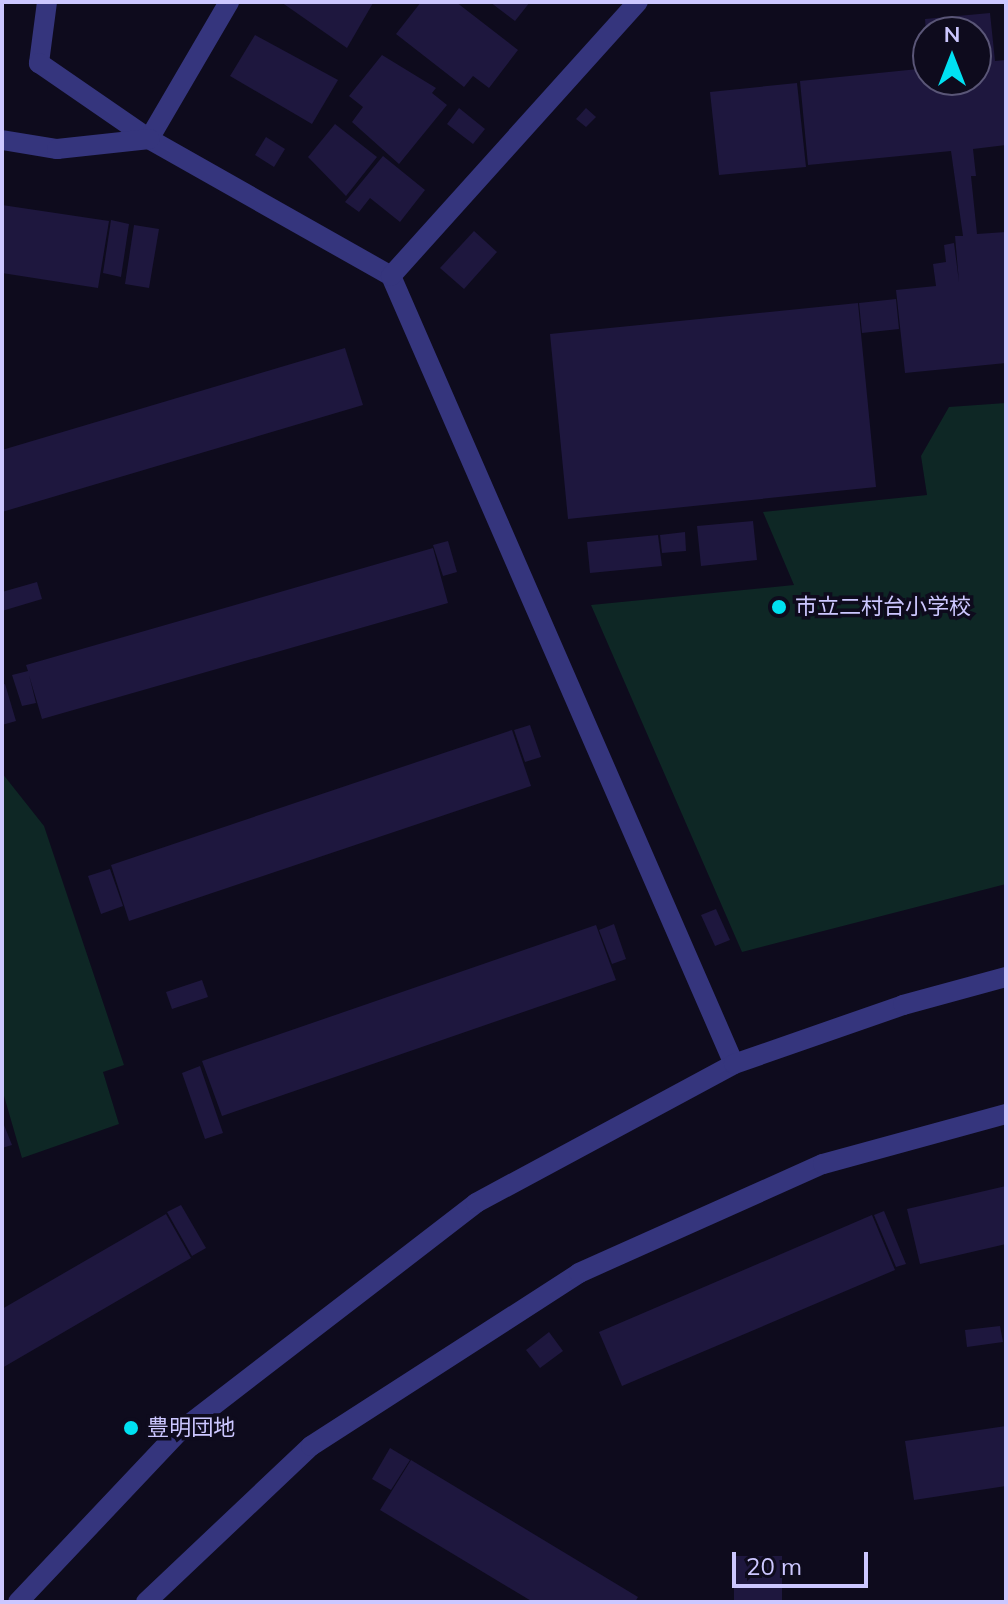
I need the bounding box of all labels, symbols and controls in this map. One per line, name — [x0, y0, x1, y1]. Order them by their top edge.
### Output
north arrow — [912, 16, 992, 96]
text: N — [944, 20, 960, 48]
place label: 市立二村台小学校 — [795, 594, 971, 620]
marker: 市立二村台小学校 — [770, 598, 788, 616]
place label: 豊明団地 — [147, 1415, 235, 1441]
marker: 豊明団地 — [122, 1419, 140, 1437]
scale bar — [736, 1536, 872, 1586]
text: 20 m — [746, 1551, 802, 1581]

